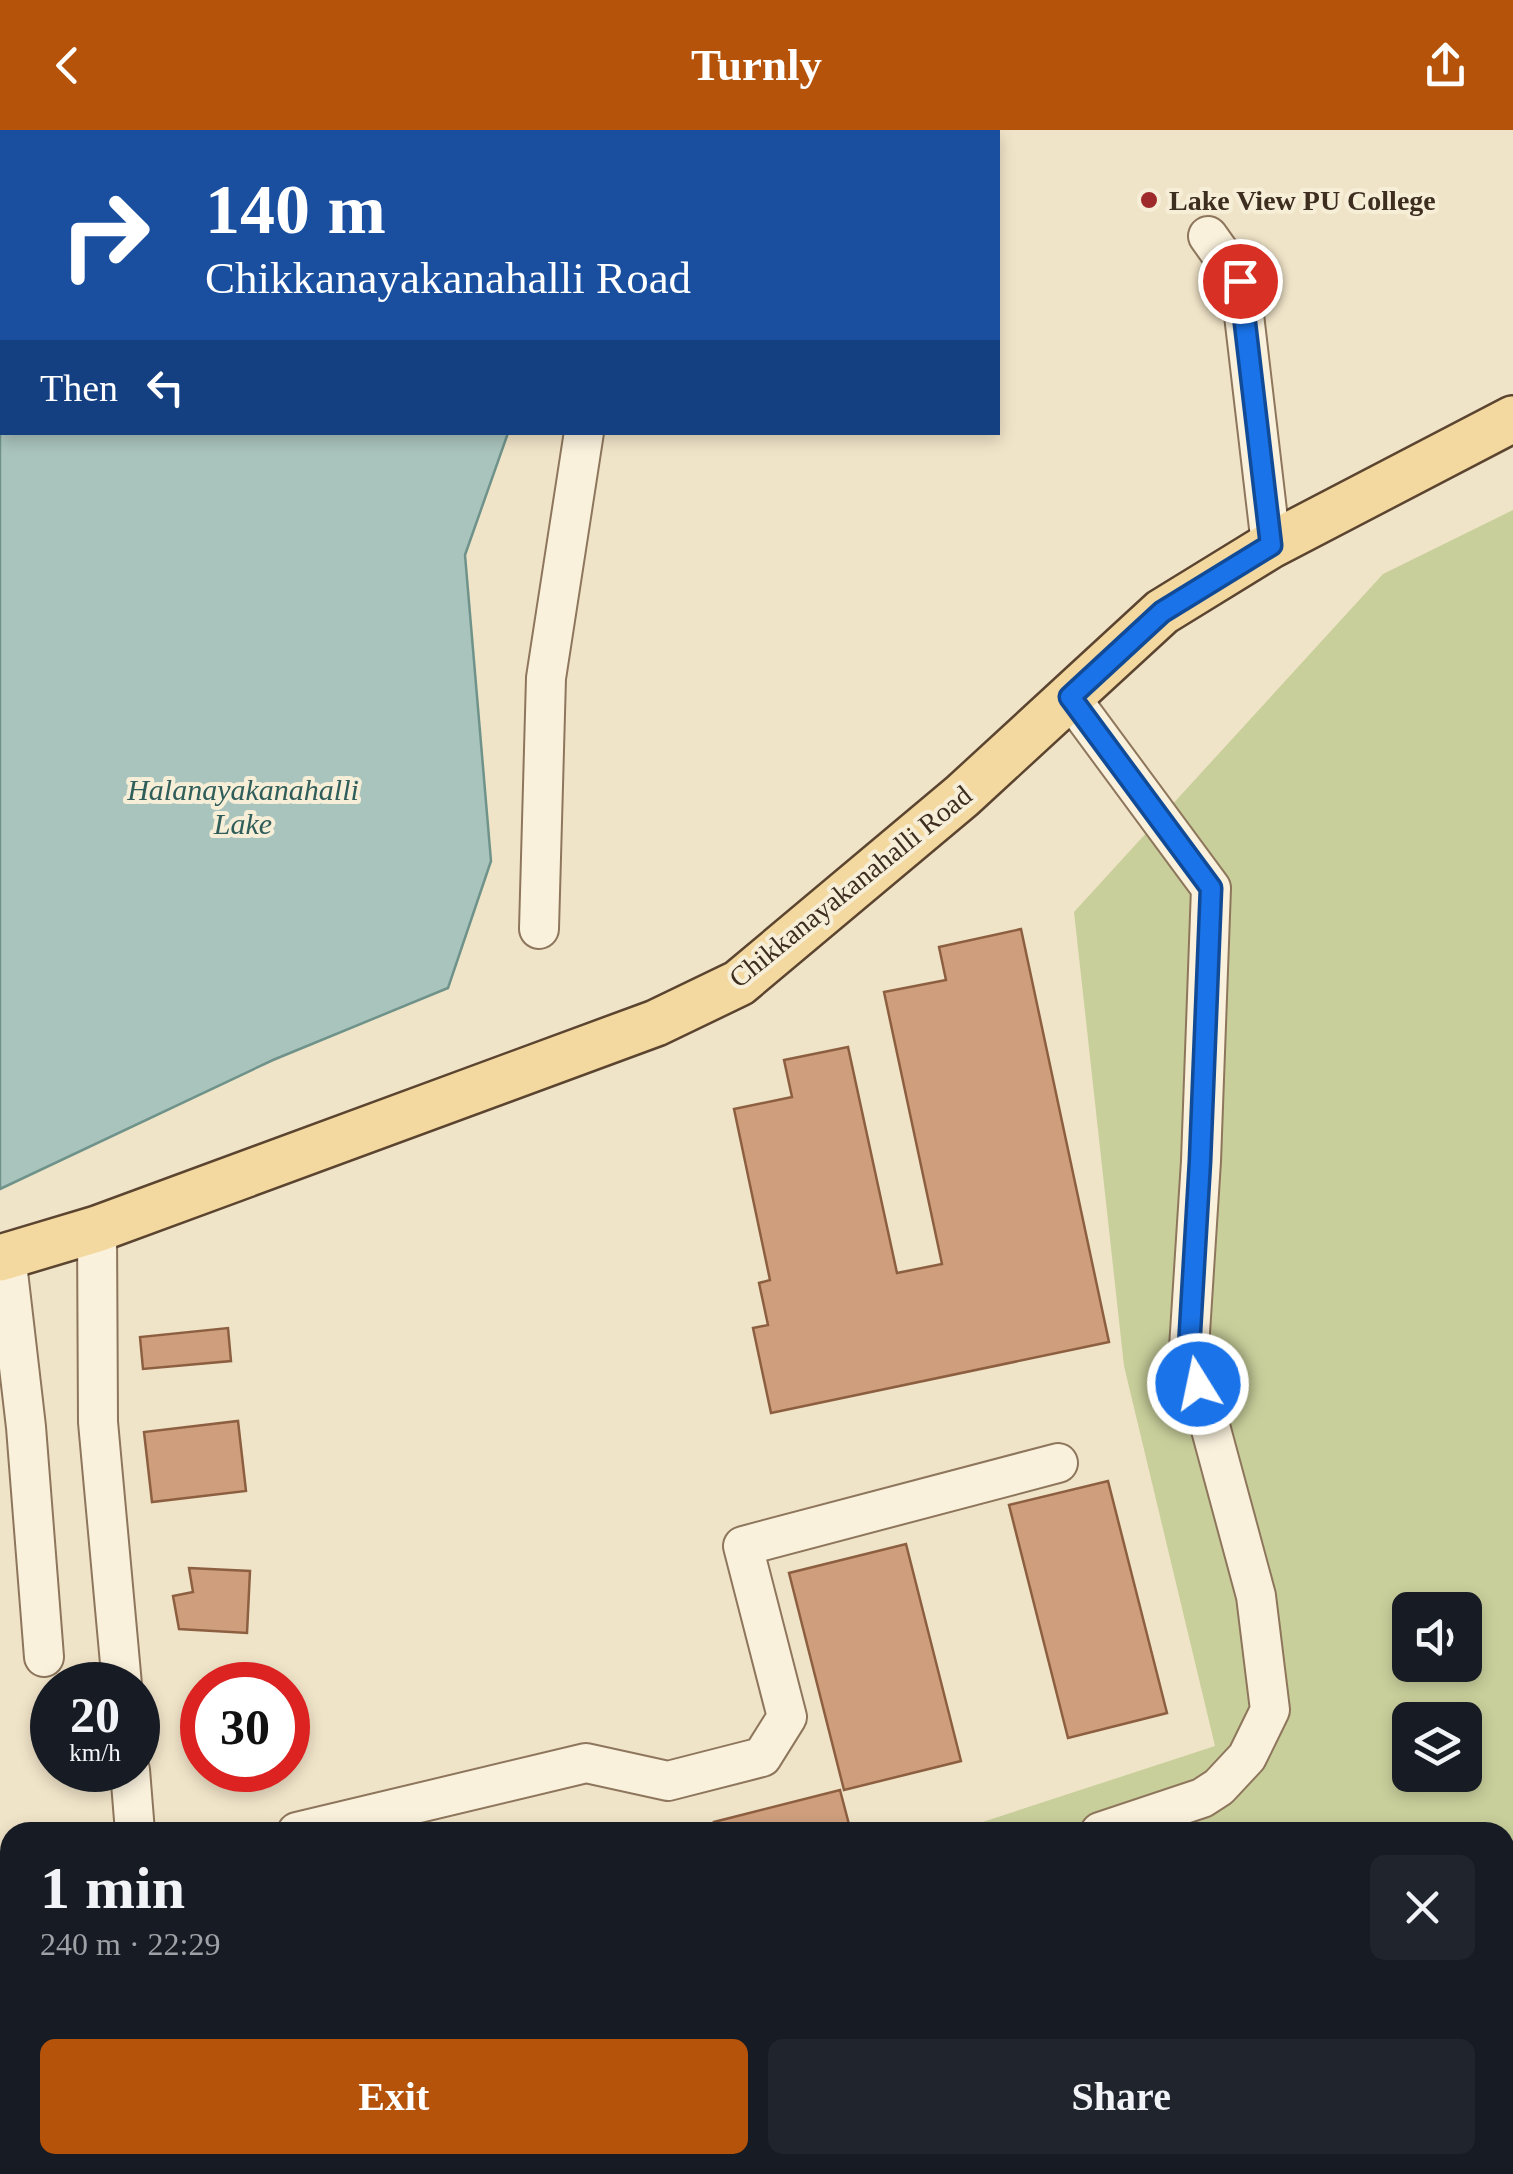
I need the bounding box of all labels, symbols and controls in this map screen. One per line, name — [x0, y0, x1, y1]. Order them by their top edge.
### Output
icon: back — [40, 38, 95, 93]
icon: share — [1418, 38, 1473, 93]
text: Turnly — [691, 40, 822, 90]
icon: right — [40, 170, 170, 300]
text: 140 m — [205, 171, 386, 248]
place label: Lake View PU College — [1169, 185, 1436, 216]
marker: Lake View PU College — [1138, 189, 1160, 211]
pin — [1198, 239, 1283, 324]
text: Chikkanayakanahalli Road — [205, 253, 691, 303]
icon: arrive — [1213, 254, 1268, 309]
icon: left — [138, 360, 193, 415]
text: Then — [40, 367, 118, 409]
water label: Halanayakanahalli Lake — [126, 773, 359, 840]
street label: Chikkanayakanahalli Road — [723, 779, 978, 994]
position arrow — [1146, 1332, 1250, 1436]
map controls — [1392, 1592, 1482, 1792]
button: sound — [1392, 1592, 1482, 1682]
speed limit sign: 30 — [180, 1662, 310, 1792]
text: 20 — [70, 1687, 120, 1743]
button: layers — [1392, 1702, 1482, 1792]
text: km/h — [69, 1739, 121, 1766]
text: 1 min — [40, 1855, 185, 1921]
button: close — [1370, 1855, 1475, 1960]
text: 240 m · 22:29 — [40, 1926, 220, 1962]
button: Exit — [40, 2039, 748, 2154]
button: Share — [768, 2039, 1475, 2154]

